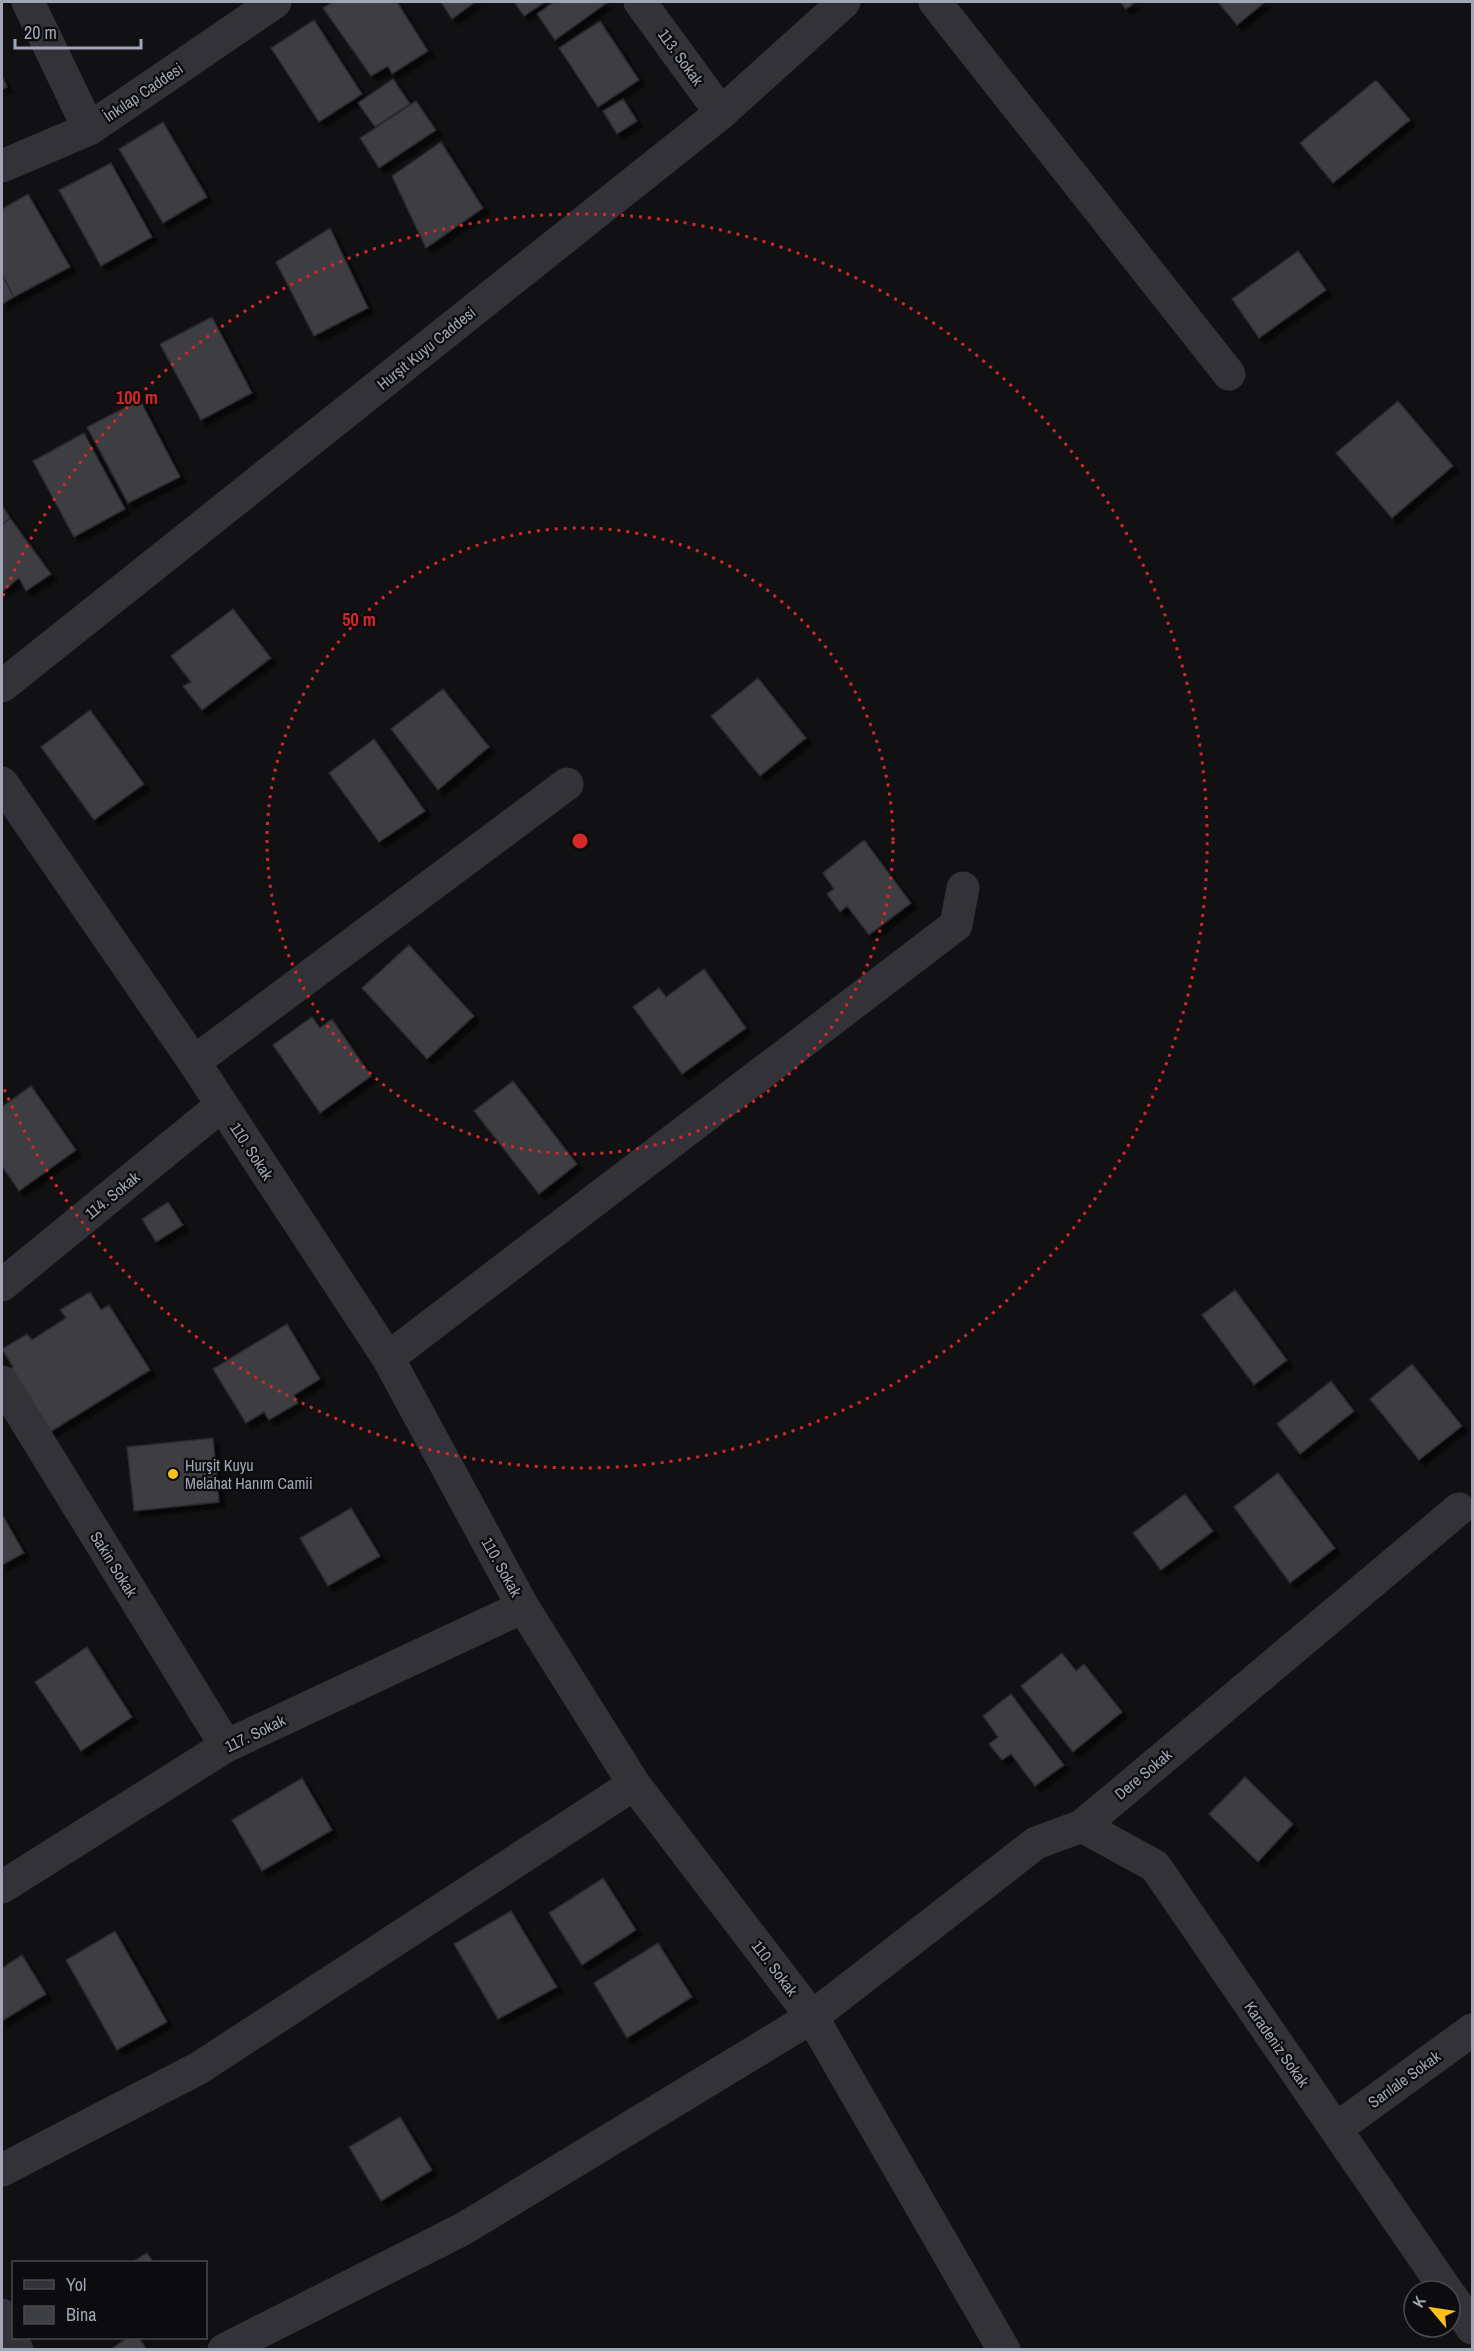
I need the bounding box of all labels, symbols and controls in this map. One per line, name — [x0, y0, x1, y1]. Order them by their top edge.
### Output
scale bar — [15, 12, 141, 50]
text: 20 m — [24, 20, 57, 45]
street label: 113. Sokak — [653, 24, 709, 90]
street label: İnkılap Caddesi — [99, 57, 187, 127]
street label: Hurşit Kuyu Caddesi — [372, 301, 480, 395]
text: 100 m — [116, 385, 158, 410]
text: 50 m — [342, 607, 376, 632]
centre of rings — [570, 831, 590, 851]
street label: 110. Sokak — [225, 1118, 279, 1184]
street label: 114. Sokak — [80, 1166, 144, 1224]
place label: Hurşit Kuyu Melahat Hanım Camii — [185, 1454, 313, 1494]
marker: Hurşit Kuyu Melahat Hanım Camii — [166, 1467, 180, 1481]
street label: Sakin Sokak — [85, 1527, 143, 1601]
street label: 110. Sokak — [477, 1533, 528, 1601]
street label: 117. Sokak — [221, 1709, 289, 1757]
street label: Dere Sokak — [1110, 1743, 1177, 1804]
street label: 110. Sokak — [747, 1936, 804, 2001]
street label: Karadeniz Sokak — [1239, 1997, 1315, 2092]
street label: Sarılale Sokak — [1363, 2045, 1445, 2113]
legend — [12, 2261, 207, 2339]
text: Yol — [66, 2272, 86, 2297]
north arrow — [1402, 2279, 1462, 2339]
text: K — [1407, 2292, 1431, 2311]
text: Bina — [66, 2302, 96, 2327]

